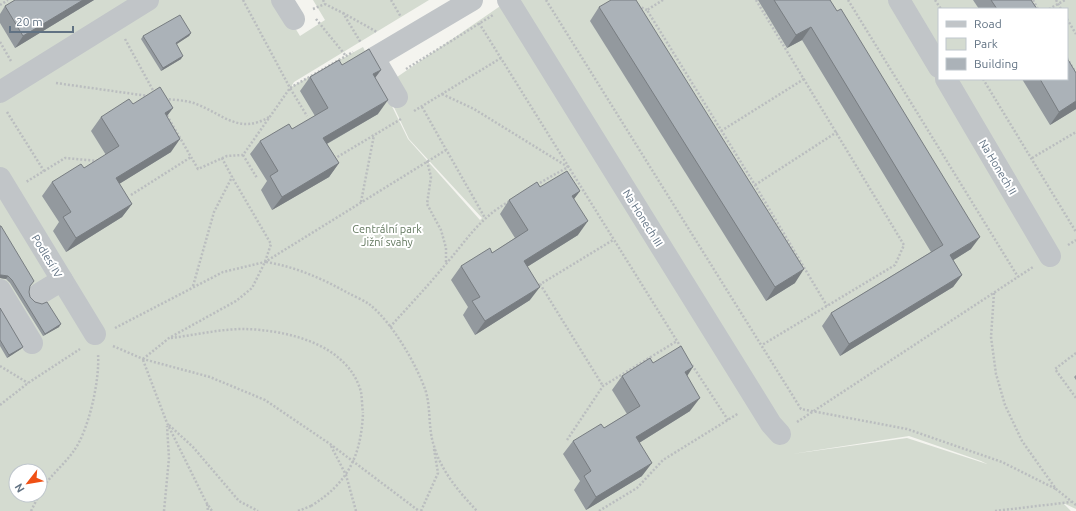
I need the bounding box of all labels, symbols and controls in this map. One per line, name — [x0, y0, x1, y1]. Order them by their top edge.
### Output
scale bar — [10, 8, 73, 34]
legend — [938, 8, 1068, 80]
text: 20 m — [16, 15, 43, 28]
text: Road — [974, 17, 1002, 30]
text: Park — [974, 37, 998, 50]
text: Building — [974, 57, 1018, 70]
street label: Na Honech II — [977, 137, 1019, 197]
street label: Na Honech III — [621, 187, 665, 249]
park label: Centrální park Jižní svahy — [352, 223, 422, 248]
street label: Podlesí IV — [29, 232, 65, 280]
north arrow — [8, 463, 48, 503]
text: N — [12, 482, 27, 495]

